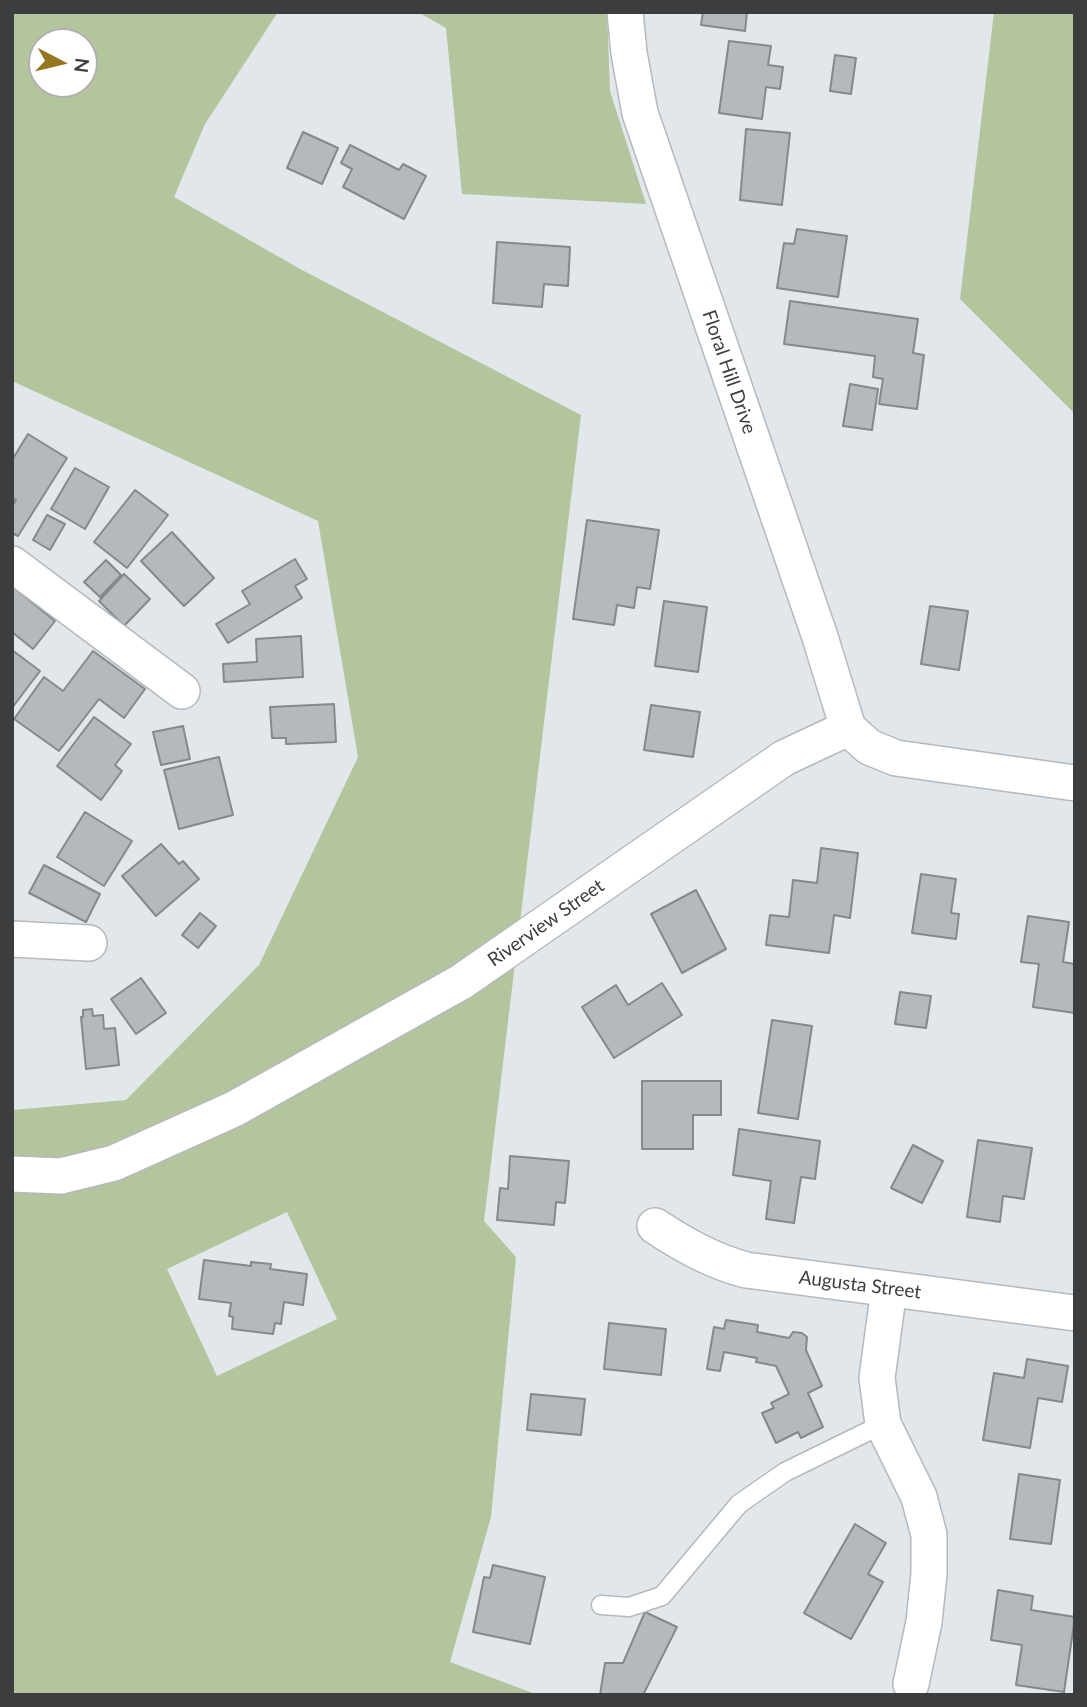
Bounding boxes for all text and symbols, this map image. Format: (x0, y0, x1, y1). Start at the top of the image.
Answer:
north arrow (28, 28, 98, 98)
text: N (70, 57, 95, 74)
street label: Floral Hill Drive (697, 307, 761, 437)
street label: Riverview Street (483, 874, 609, 972)
street label: Augusta Street (798, 1266, 922, 1304)

